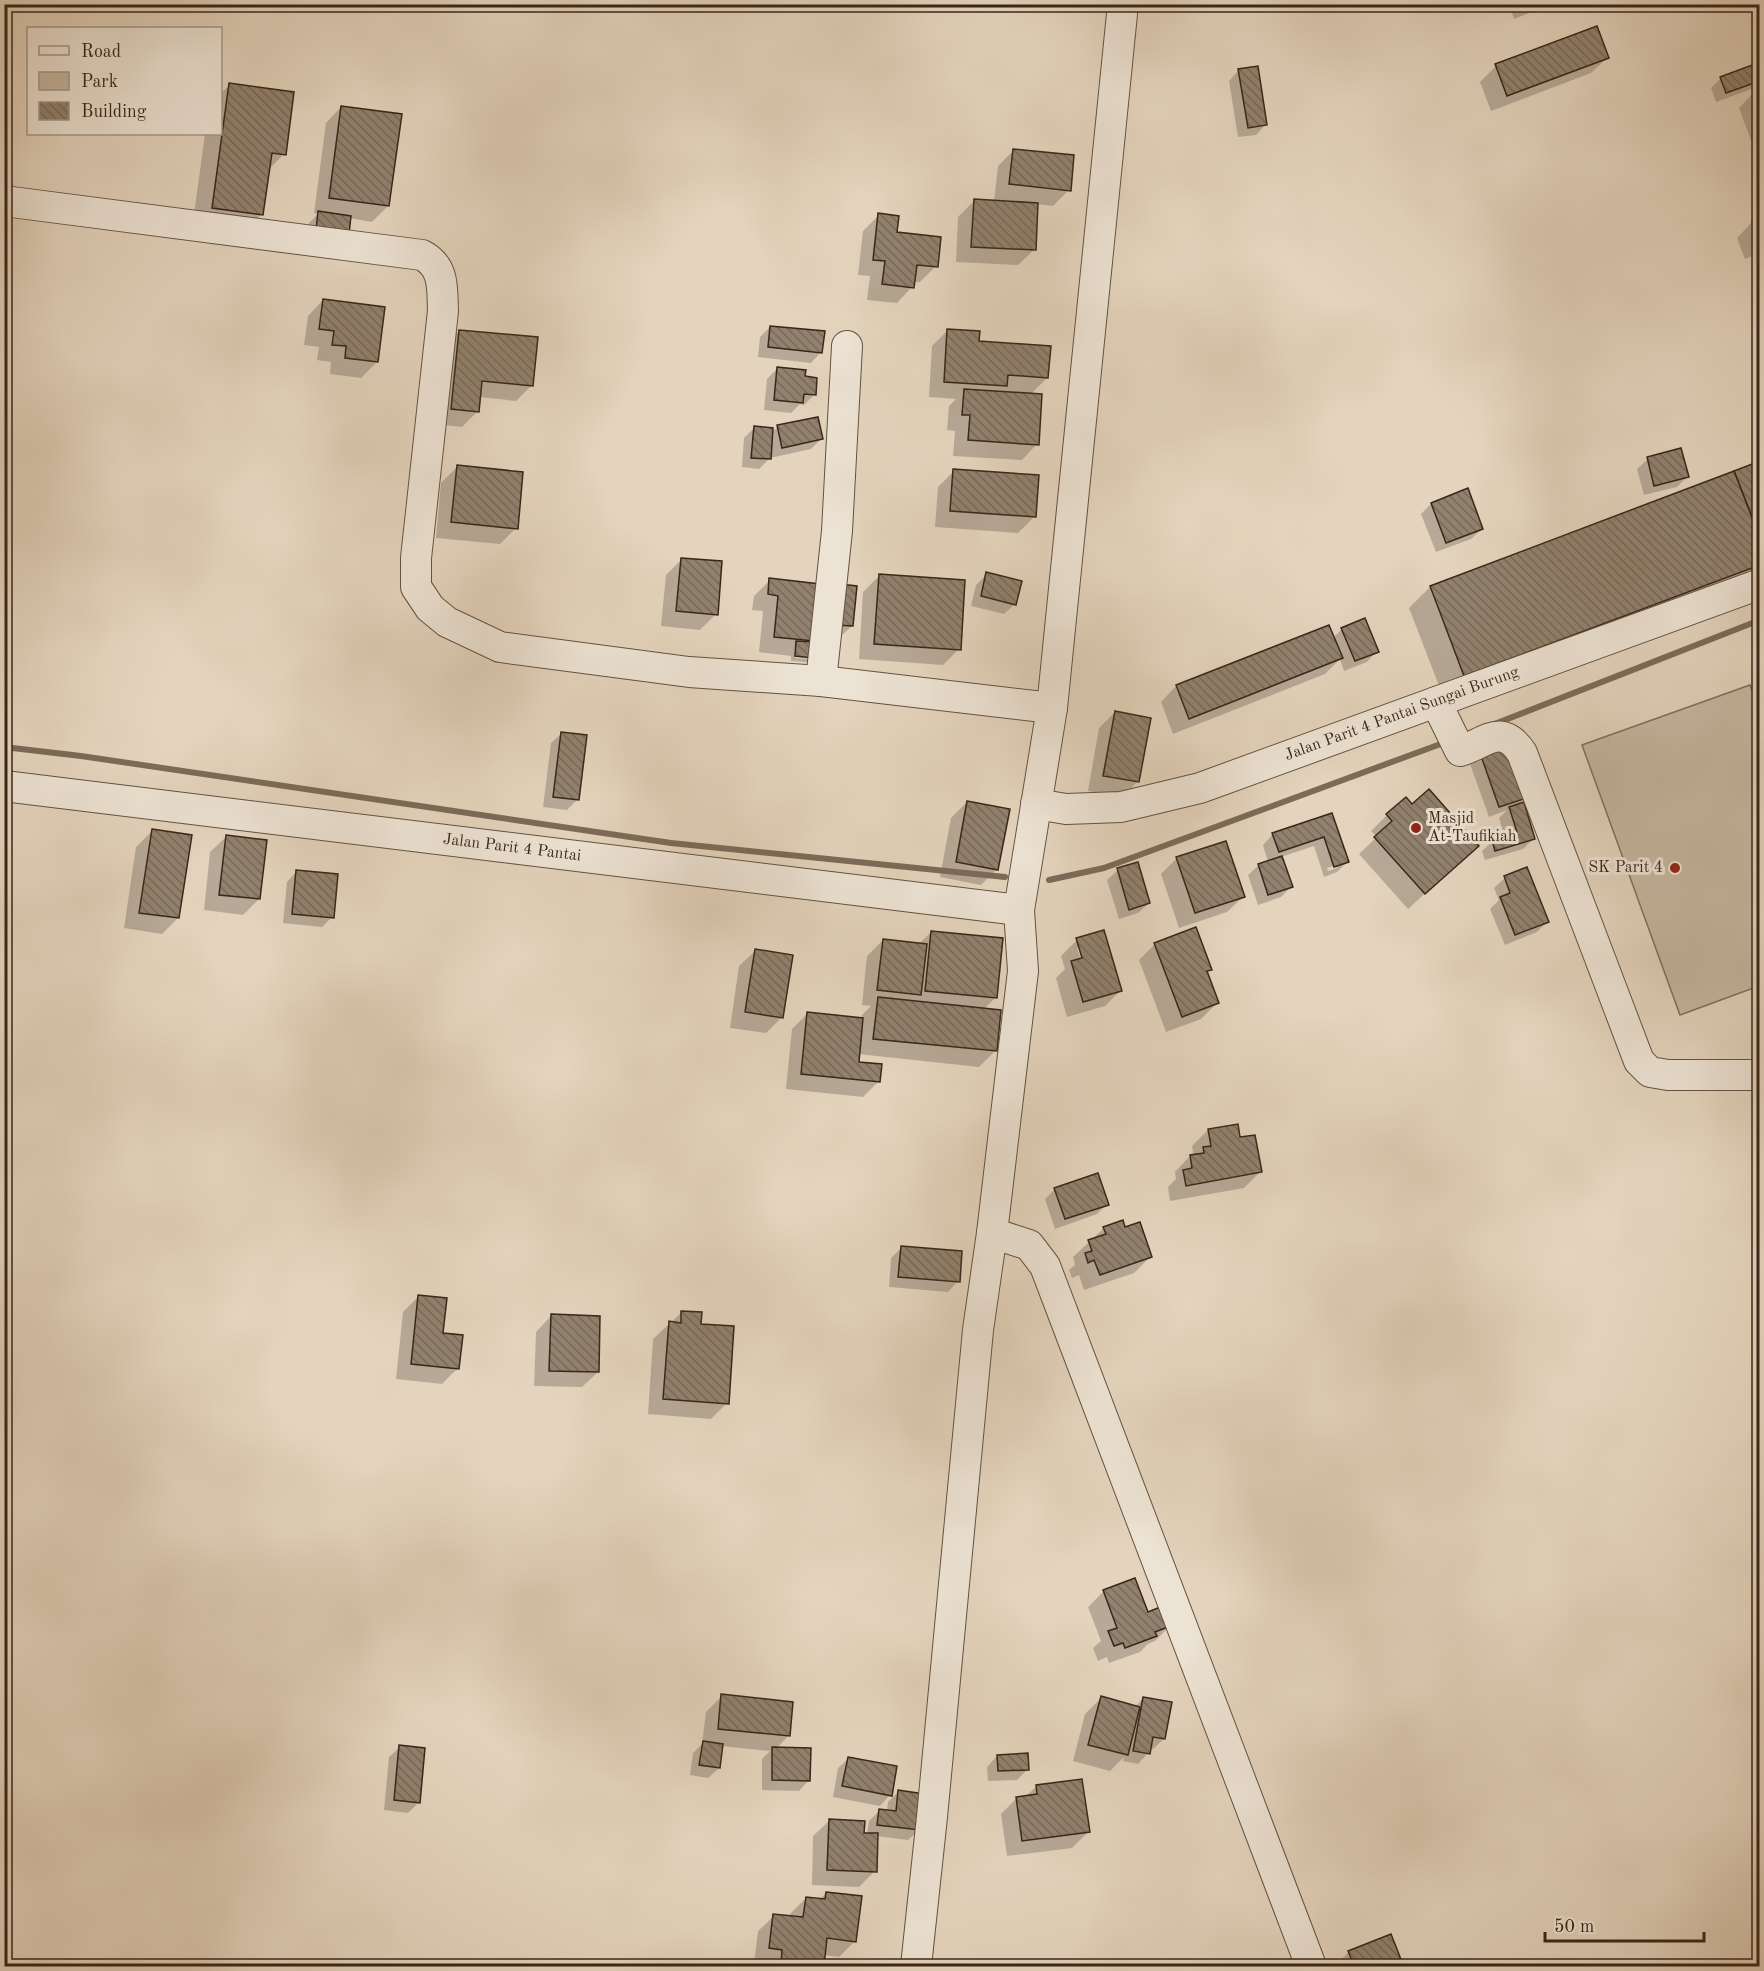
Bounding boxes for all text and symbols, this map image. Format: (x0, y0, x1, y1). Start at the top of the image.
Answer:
legend (27, 27, 222, 135)
text: Road (81, 43, 121, 61)
text: Park (81, 73, 118, 91)
text: Building (81, 103, 147, 121)
street label: Jalan Parit 4 Pantai Sungai Burung (1283, 664, 1522, 764)
place label: Masjid At-Taufikiah (1428, 811, 1517, 845)
marker: Masjid At-Taufikiah (1409, 821, 1423, 835)
street label: Jalan Parit 4 Pantai (442, 832, 582, 864)
place label: SK Parit 4 (1588, 860, 1663, 876)
marker: SK Parit 4 (1668, 861, 1682, 875)
scale bar (1545, 1905, 1704, 1943)
text: 50 m (1554, 1918, 1594, 1936)

